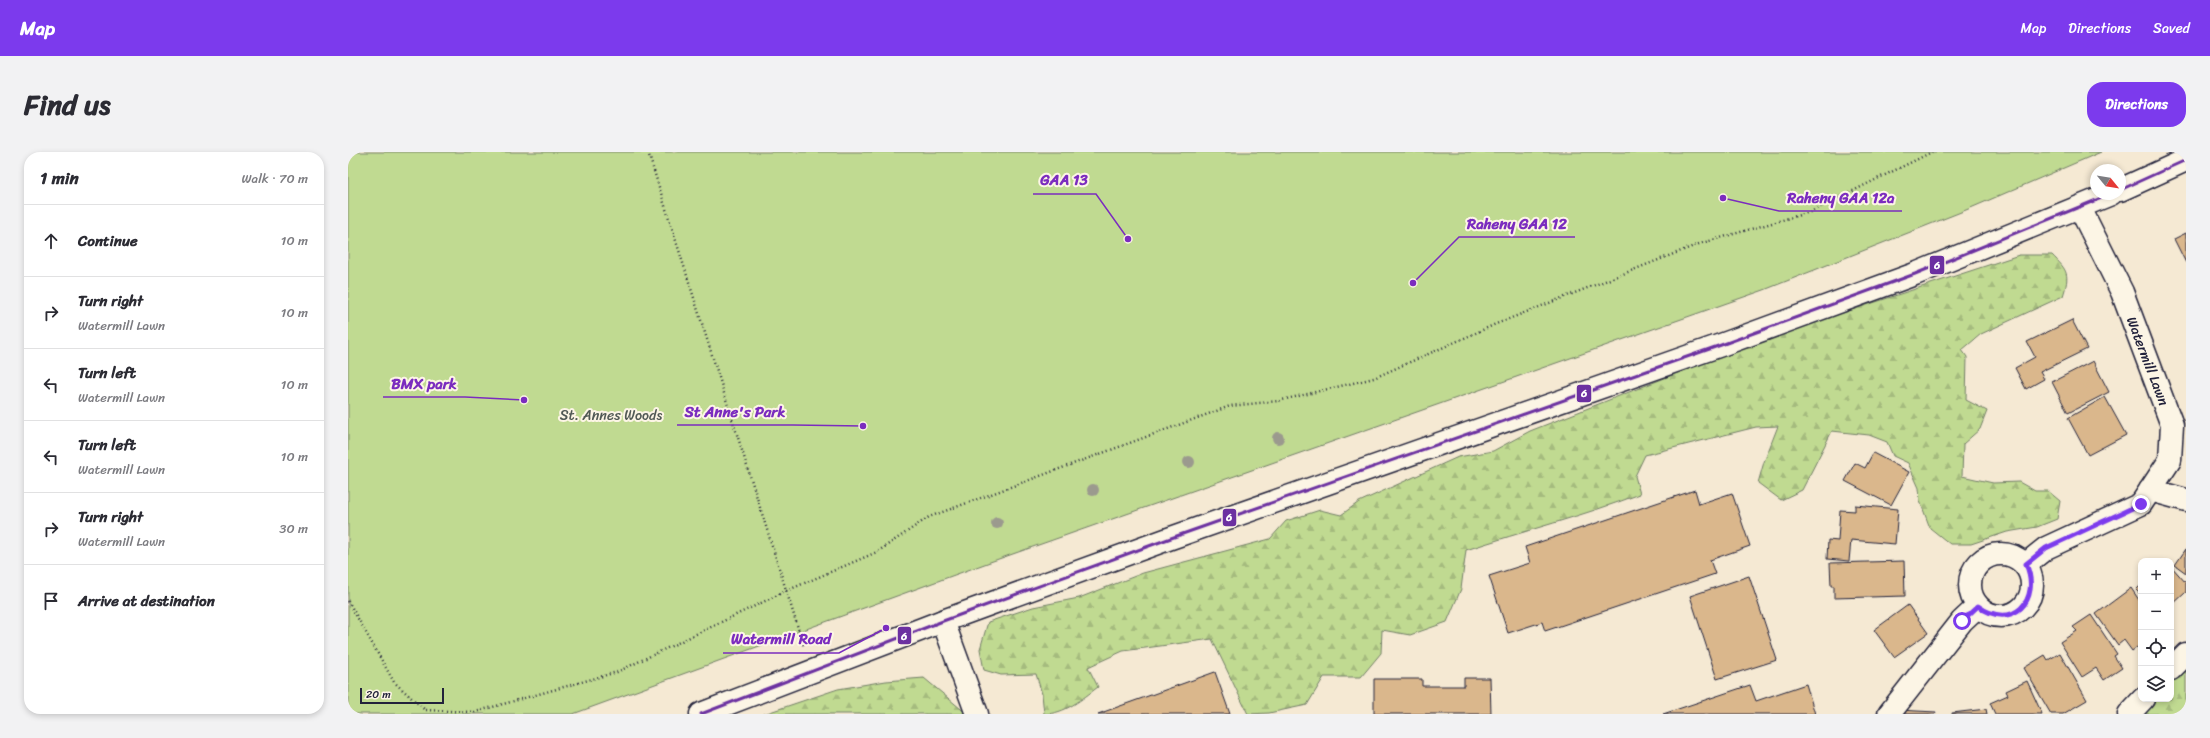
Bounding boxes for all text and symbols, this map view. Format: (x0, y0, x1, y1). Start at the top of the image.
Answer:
text: Map (20, 12, 55, 45)
text: Map (2020, 16, 2046, 41)
text: Directions (2068, 16, 2131, 41)
text: Saved (2153, 16, 2190, 41)
text: Find us (24, 80, 111, 129)
button: Directions (2087, 82, 2186, 127)
text: 1 min (40, 163, 79, 193)
north arrow (2090, 164, 2126, 200)
text: Walk · 70 m (242, 167, 308, 190)
callout: GAA 13 (1033, 167, 1096, 194)
text: GAA 13 (1039, 167, 1089, 193)
callout: Raheny GAA 12a (1779, 184, 1902, 211)
text: Raheny GAA 12a (1786, 185, 1895, 211)
callout: Raheny GAA 12 (1459, 210, 1575, 237)
text: Raheny GAA 12 (1466, 211, 1567, 237)
text: Continue (78, 228, 138, 254)
text: 10 m (281, 229, 308, 252)
icon: ahead (40, 230, 62, 252)
line badge: 6 (1929, 255, 1945, 275)
text: 6 (1933, 256, 1940, 275)
text: Turn right (78, 288, 143, 314)
text: 10 m (281, 301, 308, 324)
icon: right (40, 302, 62, 324)
street label: Watermill Lawn (2119, 313, 2176, 410)
text: Watermill Lawn (78, 314, 165, 337)
text: Turn left (78, 360, 136, 386)
callout: BMX park (383, 370, 465, 397)
text: BMX park (391, 371, 457, 397)
text: 10 m (281, 373, 308, 396)
icon: left (40, 374, 62, 396)
line badge: 6 (1576, 384, 1592, 403)
text: 6 (1580, 384, 1587, 403)
text: Watermill Lawn (78, 386, 165, 409)
callout: St Anne's Park (677, 398, 793, 425)
text: St Anne's Park (684, 399, 785, 425)
park label: St. Annes Woods (560, 403, 662, 428)
text: Turn left (78, 432, 136, 458)
text: 10 m (281, 445, 308, 468)
icon: left (40, 446, 62, 468)
text: Watermill Lawn (78, 458, 165, 481)
route end (2132, 495, 2150, 513)
text: Turn right (78, 504, 143, 530)
line badge: 6 (1222, 508, 1237, 527)
text: 6 (1225, 508, 1232, 527)
text: 30 m (279, 517, 308, 540)
icon: right (40, 518, 62, 540)
text: Watermill Lawn (78, 530, 165, 553)
map controls (2138, 558, 2174, 702)
button: + (2138, 558, 2174, 594)
text: Arrive at destination (78, 588, 215, 614)
icon: arrive (40, 590, 62, 612)
button: − (2138, 594, 2174, 630)
route start (1953, 612, 1971, 630)
callout: Watermill Road (723, 626, 839, 653)
text: Watermill Road (731, 626, 833, 652)
line badge: 6 (897, 626, 912, 645)
text: 6 (900, 627, 907, 646)
button: locate (2138, 630, 2174, 666)
button: layers (2138, 666, 2174, 702)
text: 20 m (366, 685, 391, 704)
scale bar (360, 686, 444, 705)

